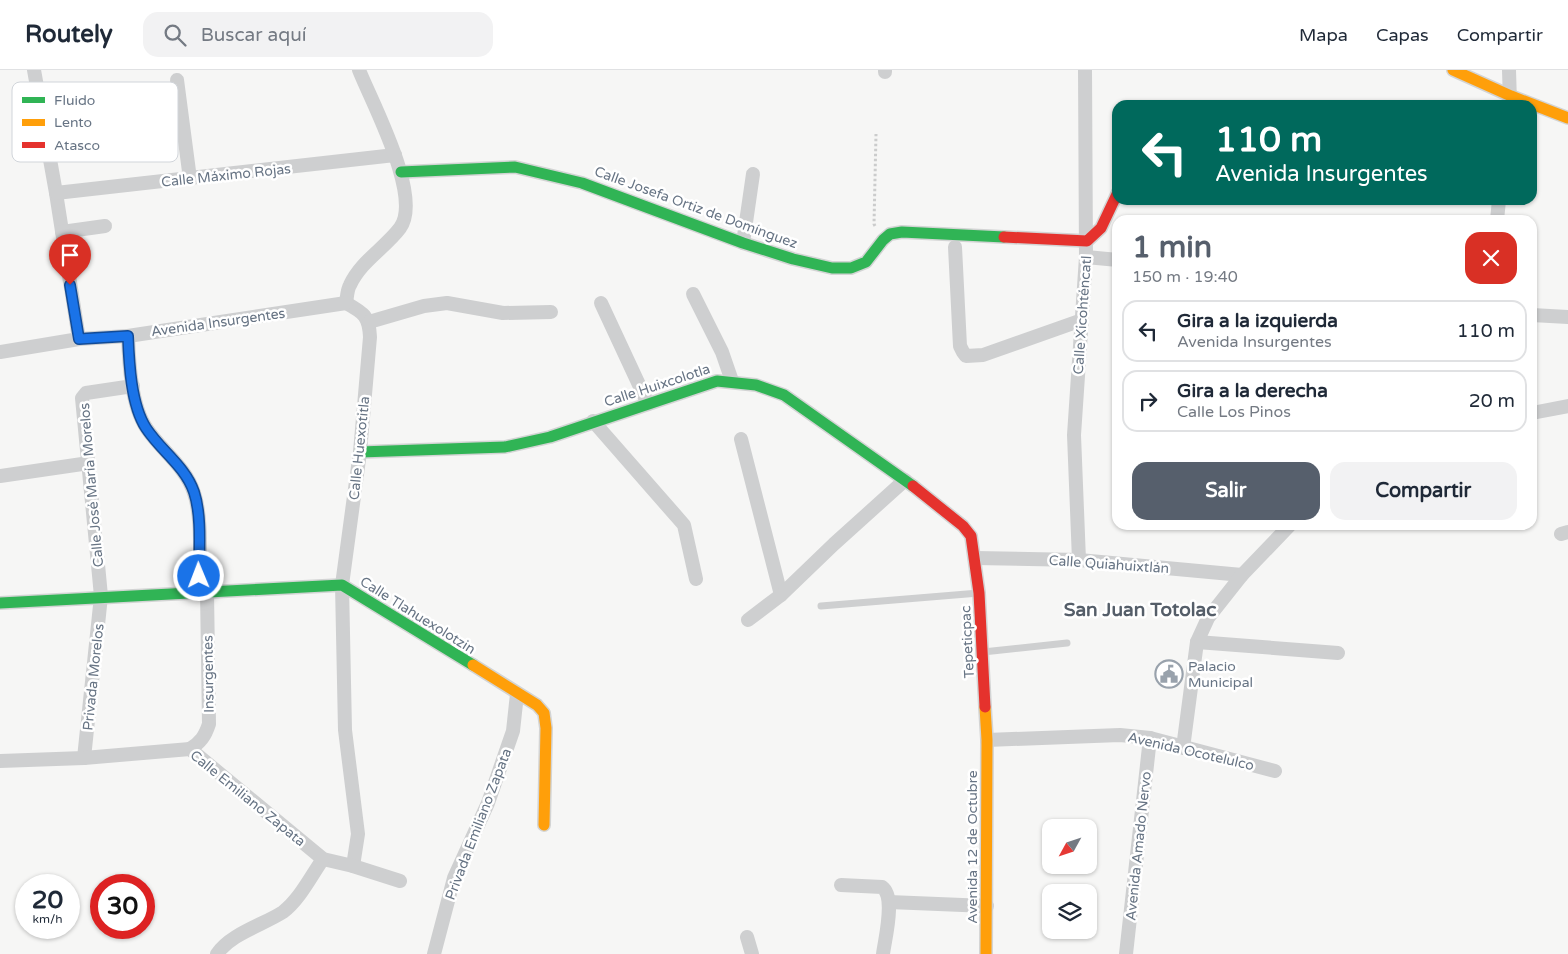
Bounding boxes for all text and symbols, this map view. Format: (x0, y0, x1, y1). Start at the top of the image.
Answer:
search box (143, 12, 493, 57)
text: Routely (25, 20, 113, 49)
icon: search (161, 21, 189, 49)
text: Buscar aquí (201, 24, 306, 46)
text: Mapa (1299, 24, 1348, 46)
text: Capas (1376, 24, 1429, 46)
text: Compartir (1457, 24, 1543, 46)
legend (12, 82, 178, 162)
text: Fluido (54, 92, 95, 109)
text: Lento (54, 114, 92, 131)
text: 110 m (1215, 119, 1322, 161)
icon: left (1132, 120, 1197, 185)
text: Atasco (54, 137, 100, 154)
street label: Calle Máximo Rojas (160, 160, 292, 191)
text: Avenida Insurgentes (1215, 161, 1428, 187)
street label: Calle Josefa Ortiz de Domínguez (592, 163, 800, 252)
text: 1 min (1132, 229, 1212, 266)
button: close (1465, 232, 1517, 284)
pin (49, 234, 91, 285)
icon: arrive (56, 241, 84, 269)
street label: Calle Xicohténcatl (1070, 255, 1095, 375)
text: 150 m · 19:40 (1132, 267, 1238, 287)
street label: Avenida Insurgentes (150, 305, 287, 340)
text: Gira a la izquierda (1177, 310, 1338, 332)
icon: left (1134, 317, 1162, 345)
text: 110 m (1457, 320, 1515, 342)
text: Avenida Insurgentes (1177, 332, 1332, 352)
street label: Calle Huixcolotla (602, 360, 712, 411)
text: Gira a la derecha (1177, 380, 1328, 402)
icon: right (1134, 387, 1162, 415)
text: 20 m (1469, 390, 1515, 412)
street label: Calle Huexotitla (346, 395, 373, 501)
street label: Calle José María Morelos (76, 402, 107, 568)
text: Calle Los Pinos (1177, 402, 1291, 422)
button: Salir (1132, 462, 1320, 520)
button: Compartir (1330, 462, 1517, 520)
position arrow (172, 549, 224, 601)
street label: Calle Quiahuixtlán (1048, 552, 1170, 577)
street label: Calle Tlahuexolotzin (357, 573, 479, 658)
district label: San Juan Totolac (1064, 599, 1216, 621)
street label: Tepeticpac (957, 605, 978, 679)
street label: Privada Morelos (79, 623, 108, 731)
street label: Insurgentes (199, 635, 218, 713)
place label: Palacio Municipal (1188, 658, 1253, 691)
public building icon: Palacio Municipal (1154, 659, 1184, 689)
street label: Avenida Ocotelulco (1126, 729, 1256, 774)
street label: Privada Emiliano Zapata (442, 746, 515, 902)
street label: Calle Emiliano Zapata (187, 747, 309, 850)
street label: Avenida 12 de Octubre (964, 770, 981, 924)
street label: Avenida Amado Nervo (1122, 771, 1155, 921)
north arrow (1042, 819, 1098, 874)
map controls (1042, 819, 1097, 939)
speed limit sign: 30 (90, 874, 155, 939)
button: layers (1042, 884, 1097, 939)
text: 20 (32, 885, 63, 915)
text: km/h (32, 912, 63, 926)

